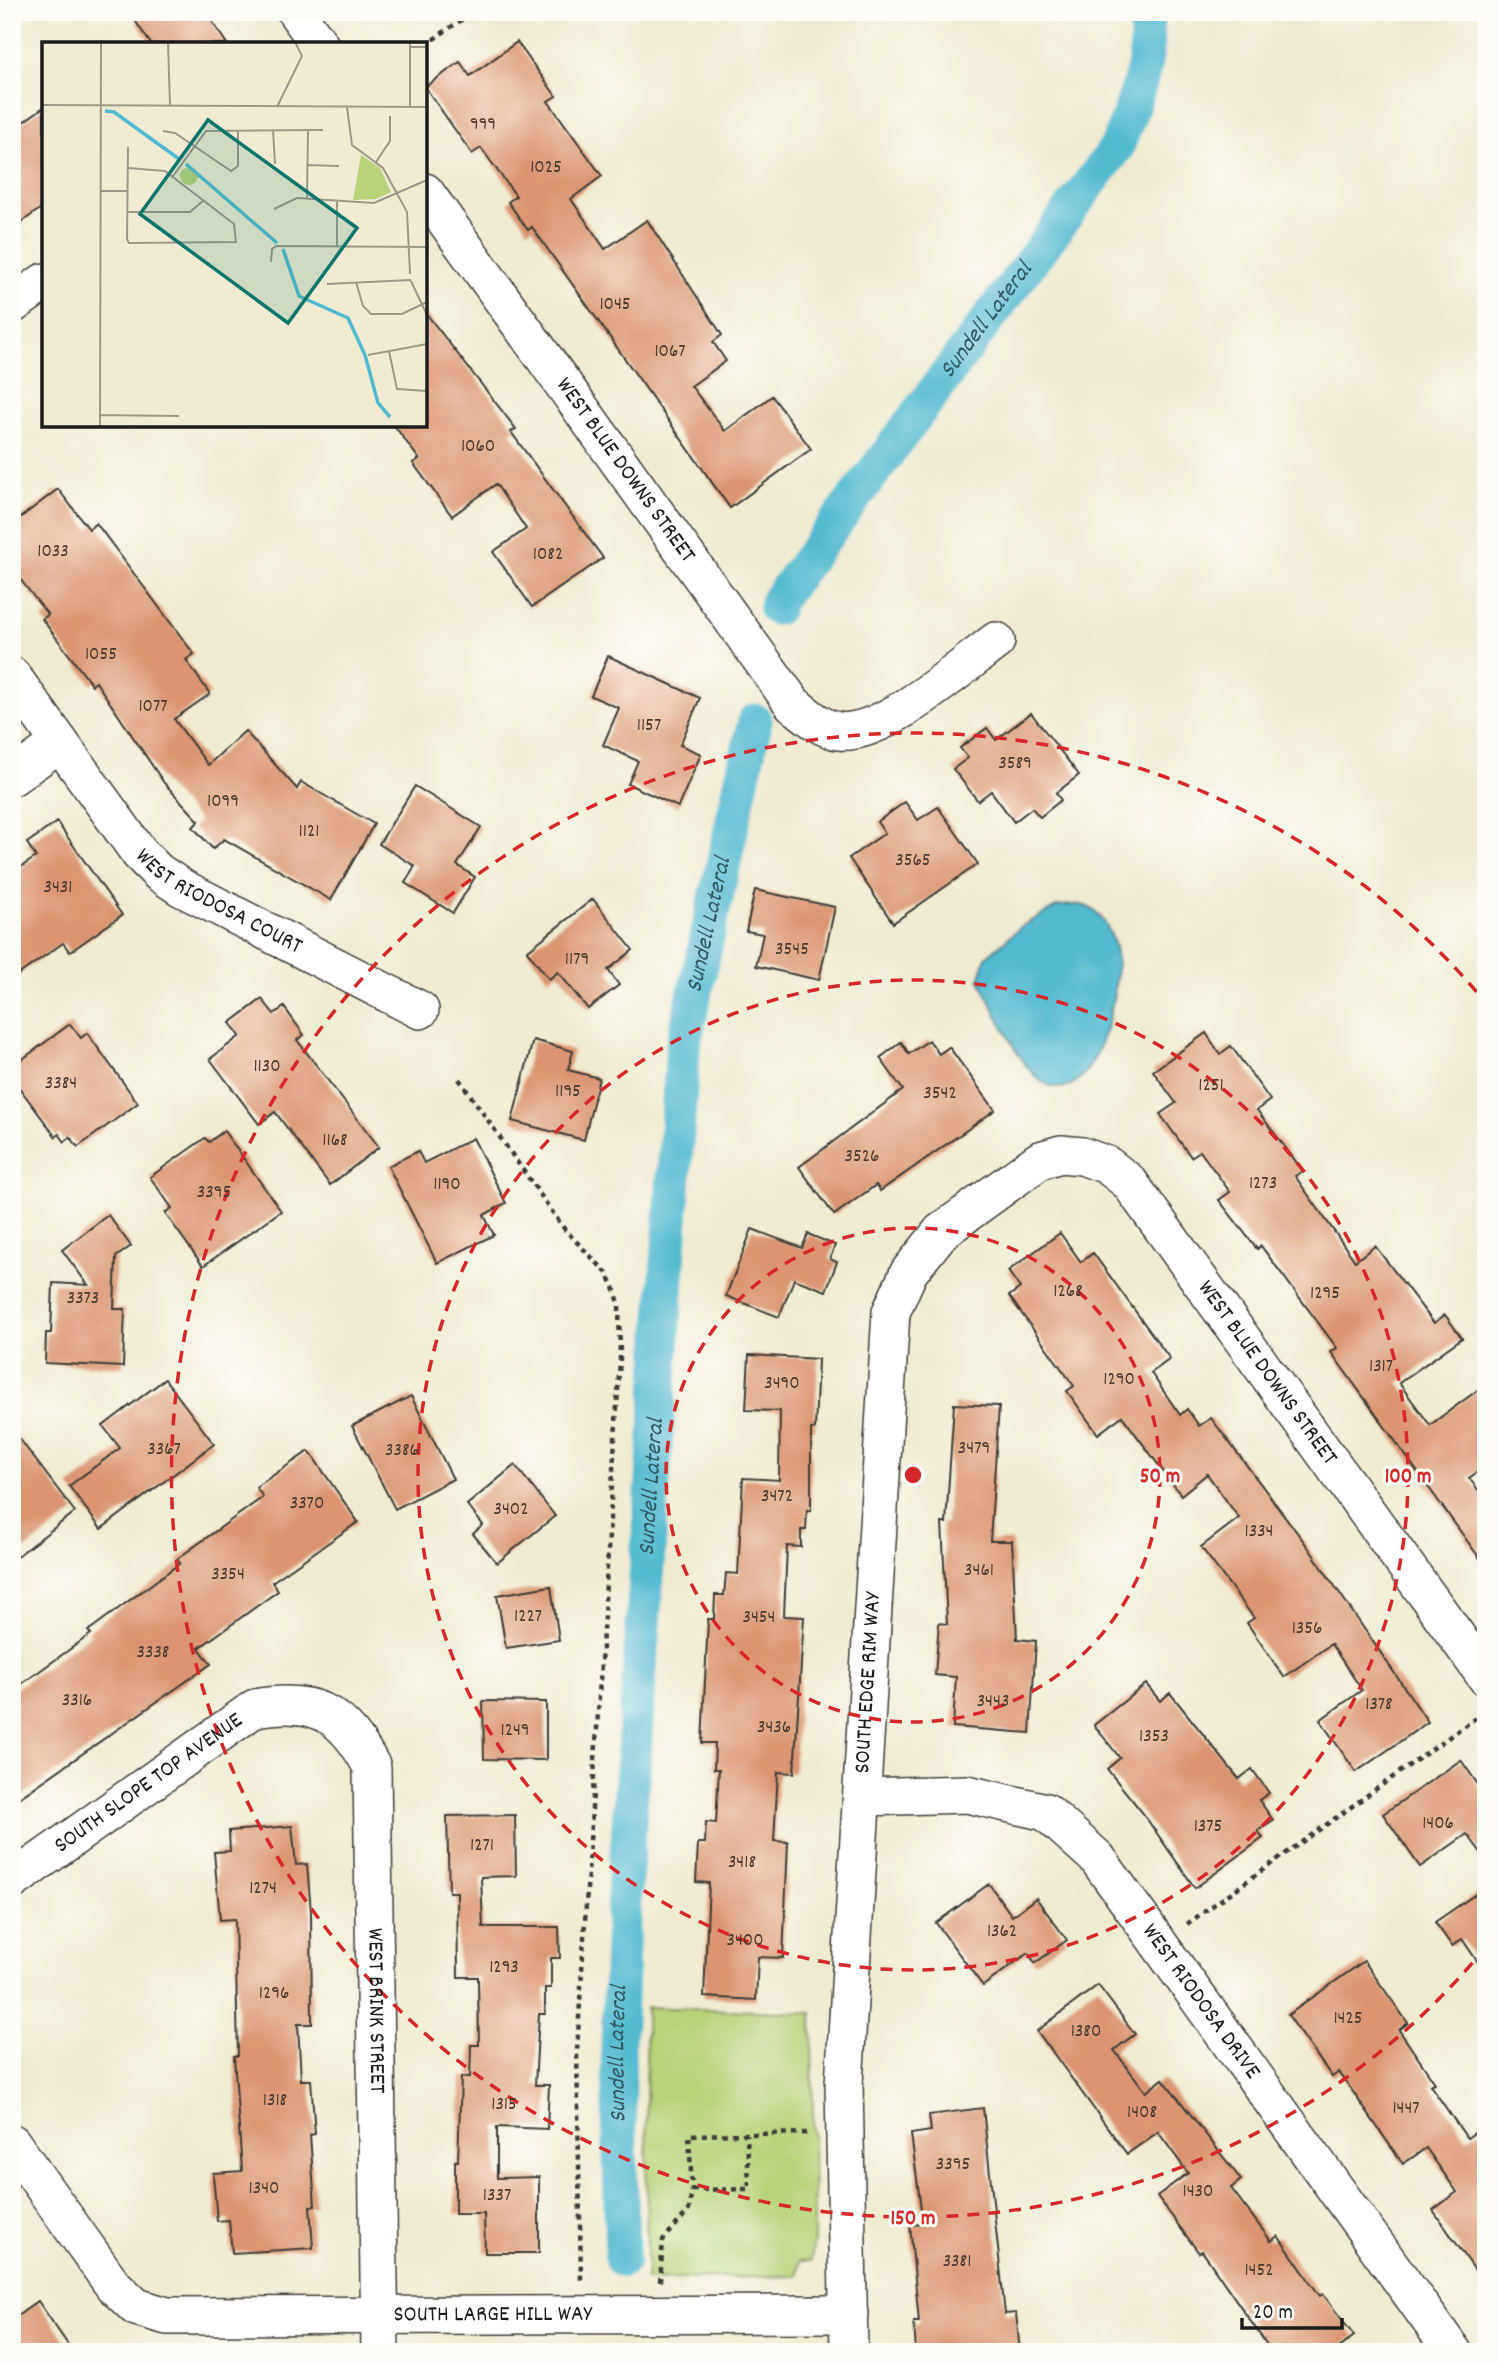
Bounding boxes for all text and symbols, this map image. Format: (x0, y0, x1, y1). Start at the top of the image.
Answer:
inset map (42, 42, 427, 427)
house number: 999 (470, 112, 496, 139)
house number: 1025 (530, 155, 562, 182)
water label: Sundell Lateral (932, 254, 1043, 386)
house number: 1045 (599, 292, 631, 319)
house number: 1067 (654, 339, 686, 366)
street label: WEST BLUE DOWNS STREET (547, 371, 703, 570)
house number: 1060 (461, 434, 495, 461)
house number: 1033 (37, 539, 69, 566)
house number: 1082 (533, 542, 563, 569)
house number: 1055 (85, 642, 117, 669)
house number: 1077 (138, 694, 168, 721)
house number: 1157 (637, 713, 661, 740)
house number: 3589 (998, 751, 1032, 778)
house number: 1099 (207, 789, 239, 816)
house number: 1121 (299, 819, 319, 846)
street label: WEST RIODOSA COURT (127, 841, 308, 963)
house number: 3565 (895, 848, 931, 875)
water label: Sundell Lateral (678, 852, 742, 996)
house number: 3431 (44, 875, 72, 902)
house number: 3545 (775, 937, 809, 964)
house number: 1179 (565, 947, 589, 974)
house number: 1130 (253, 1054, 281, 1081)
house number: 3384 (45, 1071, 77, 1098)
house number: 1251 (1198, 1073, 1224, 1100)
house number: 1195 (555, 1079, 581, 1106)
house number: 3542 (923, 1081, 957, 1108)
house number: 1168 (322, 1128, 348, 1155)
house number: 3526 (845, 1144, 879, 1171)
house number: 1273 (1249, 1171, 1277, 1198)
house number: 1190 (433, 1172, 461, 1199)
house number: 3395 (197, 1180, 231, 1207)
street label: WEST BLUE DOWNS STREET (1189, 1274, 1345, 1473)
house number: 1268 (1053, 1279, 1083, 1306)
house number: 1295 (1310, 1281, 1340, 1308)
house number: 3373 (67, 1286, 99, 1313)
house number: 1317 (1369, 1354, 1393, 1381)
house number: 1290 (1103, 1367, 1135, 1394)
house number: 3490 (764, 1371, 800, 1398)
water label: Sundell Lateral (631, 1415, 674, 1557)
house number: 3479 (958, 1436, 990, 1463)
house number: 3367 (147, 1437, 181, 1464)
house number: 3386 (385, 1438, 419, 1465)
centre of rings (901, 1463, 925, 1487)
text: 50 m (1140, 1463, 1180, 1493)
text: 100 m (1385, 1463, 1431, 1493)
house number: 3472 (761, 1484, 793, 1511)
house number: 3370 (290, 1491, 324, 1518)
house number: 3402 (494, 1497, 528, 1524)
house number: 1334 (1245, 1519, 1273, 1546)
house number: 3461 (964, 1558, 994, 1585)
house number: 3354 (211, 1562, 245, 1589)
street label: SOUTH EDGE RIM WAY (846, 1591, 890, 1774)
house number: 1227 (514, 1604, 542, 1631)
house number: 3454 (742, 1605, 776, 1632)
house number: 1356 (1292, 1616, 1322, 1643)
house number: 3338 (137, 1640, 169, 1667)
house number: 3316 (62, 1688, 92, 1715)
house number: 3443 (977, 1689, 1009, 1716)
house number: 1378 (1365, 1692, 1393, 1719)
street label: SOUTH SLOPE TOP AVENUE (48, 1705, 250, 1862)
house number: 3436 (757, 1715, 791, 1742)
house number: 1249 (500, 1718, 530, 1745)
house number: 1353 (1139, 1724, 1169, 1751)
house number: 1406 (1422, 1811, 1454, 1838)
house number: 1375 (1194, 1814, 1222, 1841)
house number: 1271 (470, 1833, 494, 1860)
house number: 3418 (728, 1850, 756, 1877)
house number: 1274 (249, 1876, 277, 1903)
street label: WEST RIODOSA DRIVE (1133, 1917, 1268, 2087)
house number: 1362 (987, 1919, 1017, 1946)
street label: WEST BRINK STREET (358, 1928, 393, 2094)
house number: 3400 (726, 1928, 764, 1955)
house number: 1293 (489, 1955, 519, 1982)
house number: 1296 (259, 1981, 289, 2008)
water label: Sundell Lateral (601, 1983, 637, 2123)
house number: 1425 (1333, 2006, 1363, 2033)
house number: 1380 (1071, 2019, 1101, 2046)
house number: 1318 (263, 2088, 287, 2115)
house number: 1315 (491, 2092, 517, 2119)
house number: 1447 (1392, 2096, 1420, 2123)
house number: 1408 (1127, 2100, 1157, 2127)
house number: 3395 (936, 2152, 970, 2179)
house number: 1340 (249, 2176, 279, 2203)
house number: 1430 (1183, 2179, 1213, 2206)
house number: 1337 (483, 2183, 511, 2210)
text: 150 m (890, 2205, 936, 2235)
house number: 3381 (943, 2249, 971, 2276)
house number: 1452 (1244, 2258, 1274, 2285)
scale bar (1242, 2287, 1342, 2331)
street label: SOUTH LARGE HILL WAY (393, 2298, 593, 2332)
text: 20 m (1253, 2299, 1293, 2329)

